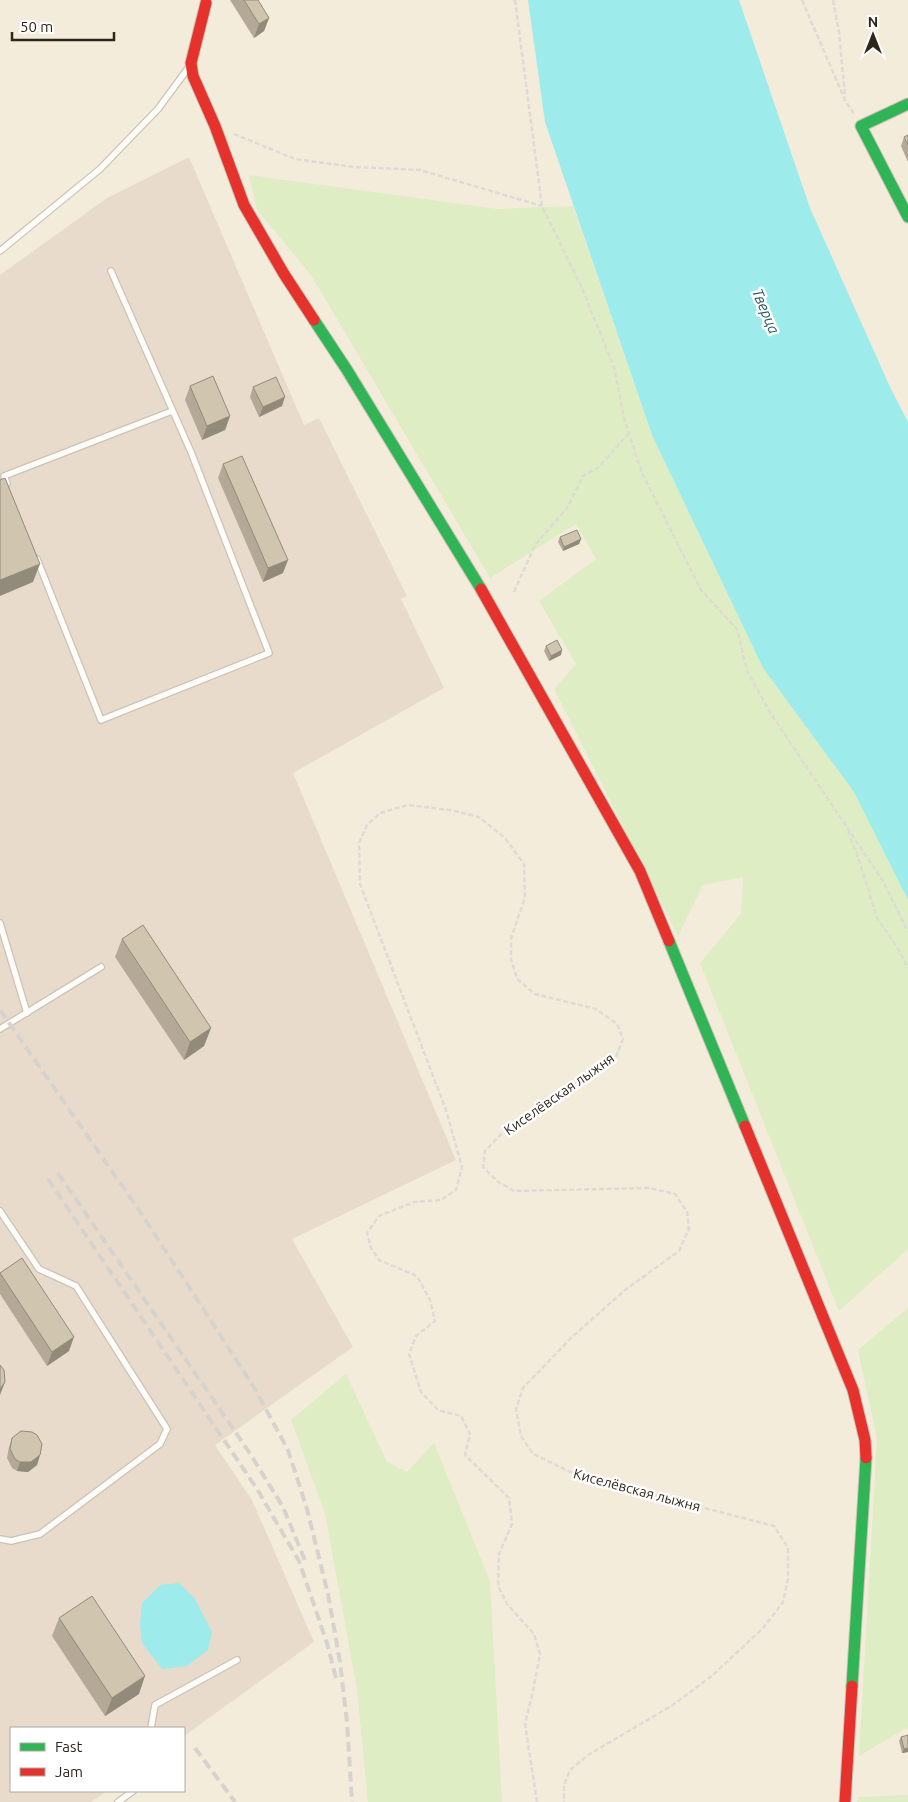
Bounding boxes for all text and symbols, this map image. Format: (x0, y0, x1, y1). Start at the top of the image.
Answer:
scale bar (12, 10, 115, 42)
north arrow (848, 10, 898, 60)
text: N (868, 14, 878, 30)
text: 50 m (20, 18, 53, 35)
water label: Тверца (749, 286, 783, 336)
street label: Киселёвская лыжня (501, 1050, 617, 1138)
street label: Киселёвская лыжня (572, 1465, 702, 1515)
legend (10, 1727, 185, 1792)
text: Fast (55, 1738, 83, 1755)
text: Jam (55, 1763, 83, 1780)

